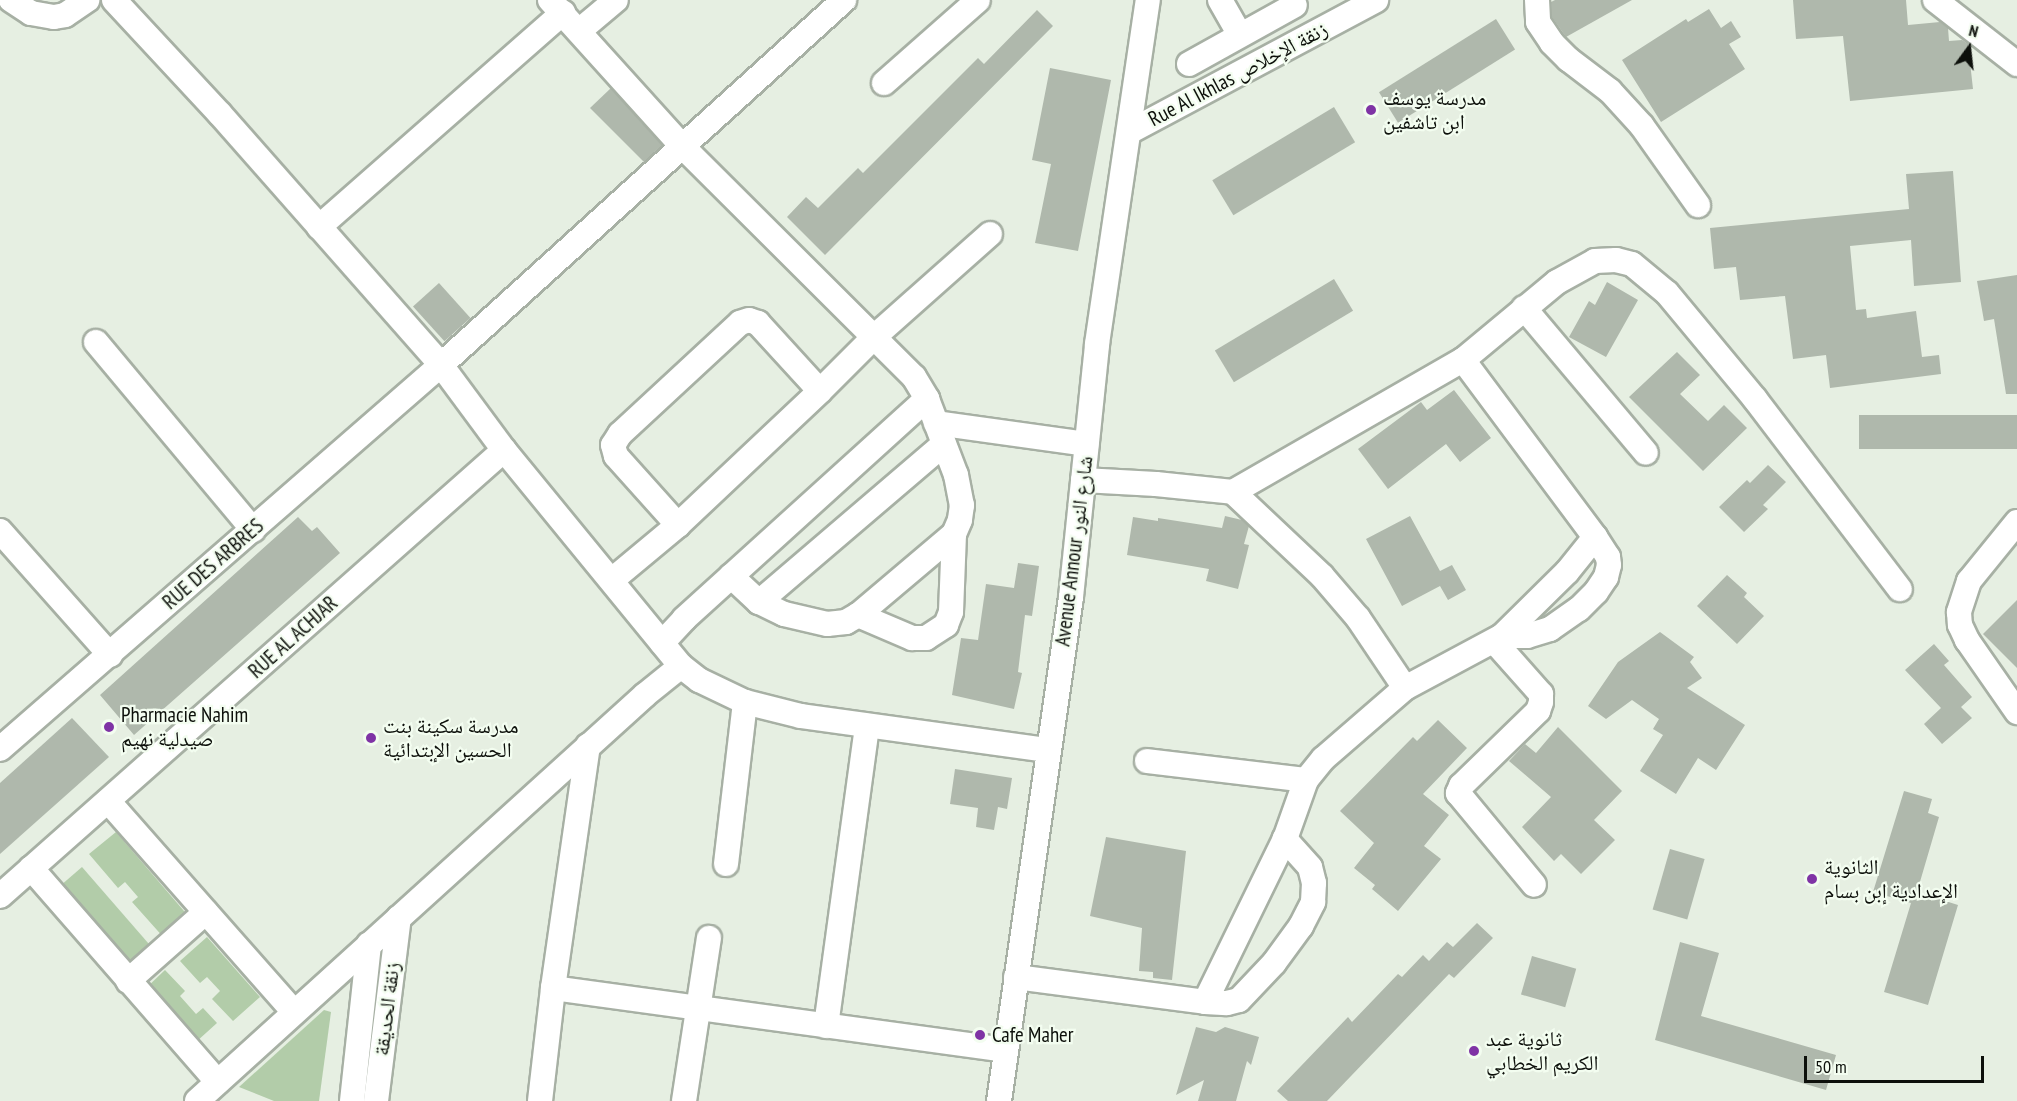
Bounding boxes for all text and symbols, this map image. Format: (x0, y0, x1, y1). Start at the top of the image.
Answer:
street label: Rue Al Ikhlas زنقة الإخلاص (1144, 16, 1332, 132)
north arrow (1939, 18, 1999, 78)
text: N (1967, 20, 1980, 41)
place label: مدرسة يوسف ابن تاشفين (1383, 85, 1486, 135)
marker: مدرسة يوسف ابن تاشفين (1364, 103, 1378, 117)
street label: Avenue Annour شارع النور (1050, 454, 1098, 648)
street label: RUE DES ARBRES (157, 513, 269, 615)
street label: RUE AL ACHJAR (243, 590, 343, 684)
place label: Pharmacie Nahim صيدلية نهيم (121, 702, 248, 752)
place label: مدرسة سكينة بنت الحسين الإبتدائية (383, 713, 519, 763)
marker: Pharmacie Nahim صيدلية نهيم (102, 720, 116, 734)
marker: مدرسة سكينة بنت الحسين الإبتدائية (364, 731, 378, 745)
place label: الثانوية الإعدادية إبن بسام (1824, 854, 1958, 904)
marker: الثانوية الإعدادية إبن بسام (1805, 872, 1819, 886)
street label: زنقة الحديقة (369, 961, 405, 1057)
place label: Cafe Maher (992, 1022, 1074, 1048)
place label: ثانوية عبد الكريم الخطابي (1486, 1026, 1598, 1076)
marker: Cafe Maher (973, 1028, 987, 1042)
marker: ثانوية عبد الكريم الخطابي (1467, 1044, 1481, 1058)
scale bar (1807, 1044, 1987, 1082)
text: 50 m (1815, 1055, 1847, 1078)

